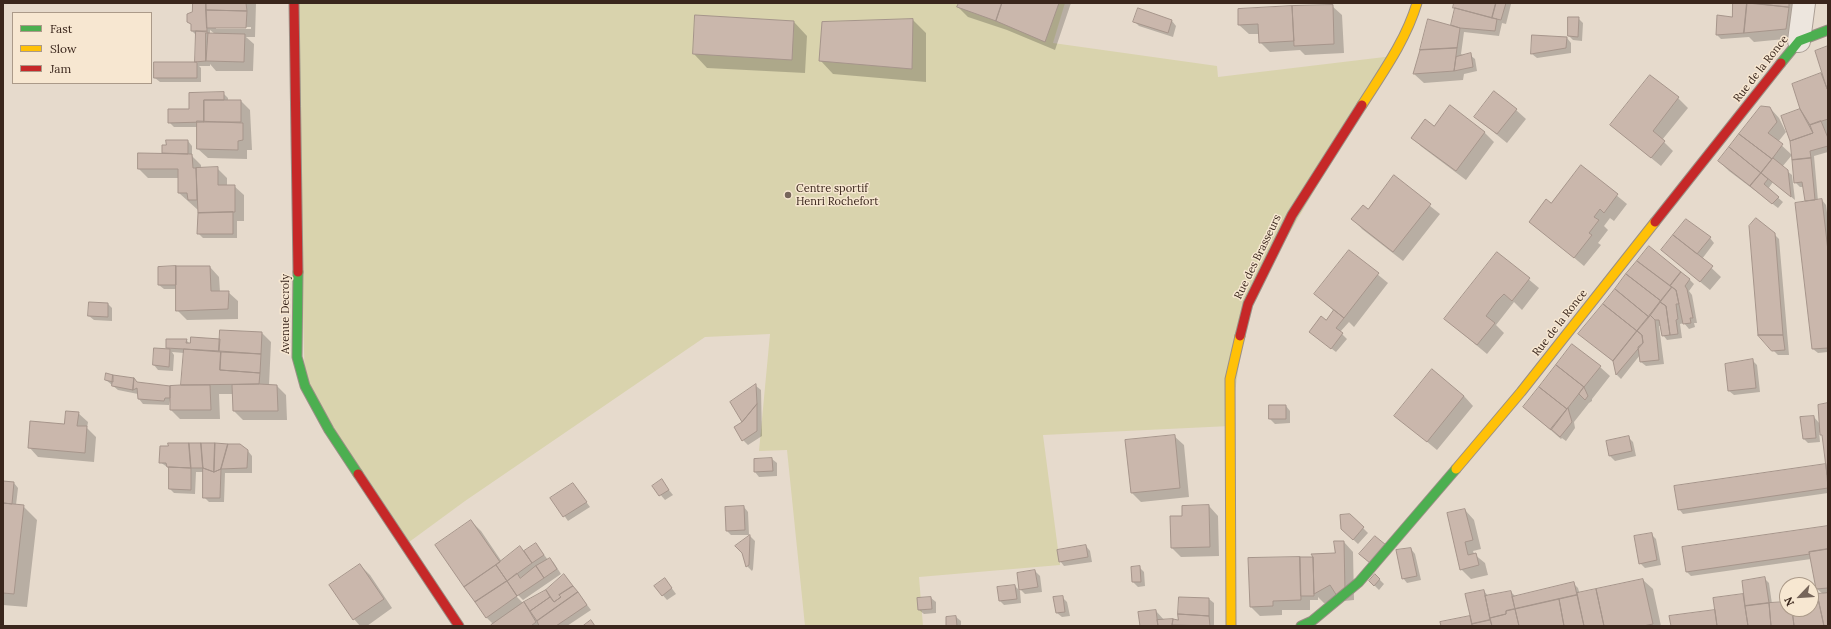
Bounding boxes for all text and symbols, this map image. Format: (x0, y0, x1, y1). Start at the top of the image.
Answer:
legend (12, 12, 152, 84)
text: Fast (50, 21, 73, 36)
street label: Rue de la Ronce (1731, 33, 1791, 105)
text: Slow (50, 41, 77, 56)
text: Jam (50, 61, 71, 76)
place label: Centre sportif Henri Rochefort (796, 182, 879, 208)
marker: Centre sportif Henri Rochefort (783, 190, 793, 200)
street label: Rue des Brasseurs (1232, 213, 1284, 301)
street label: Avenue Decroly (279, 274, 293, 354)
street label: Rue de la Ronce (1530, 287, 1590, 359)
north arrow (1779, 577, 1819, 617)
text: N (1781, 595, 1797, 608)

